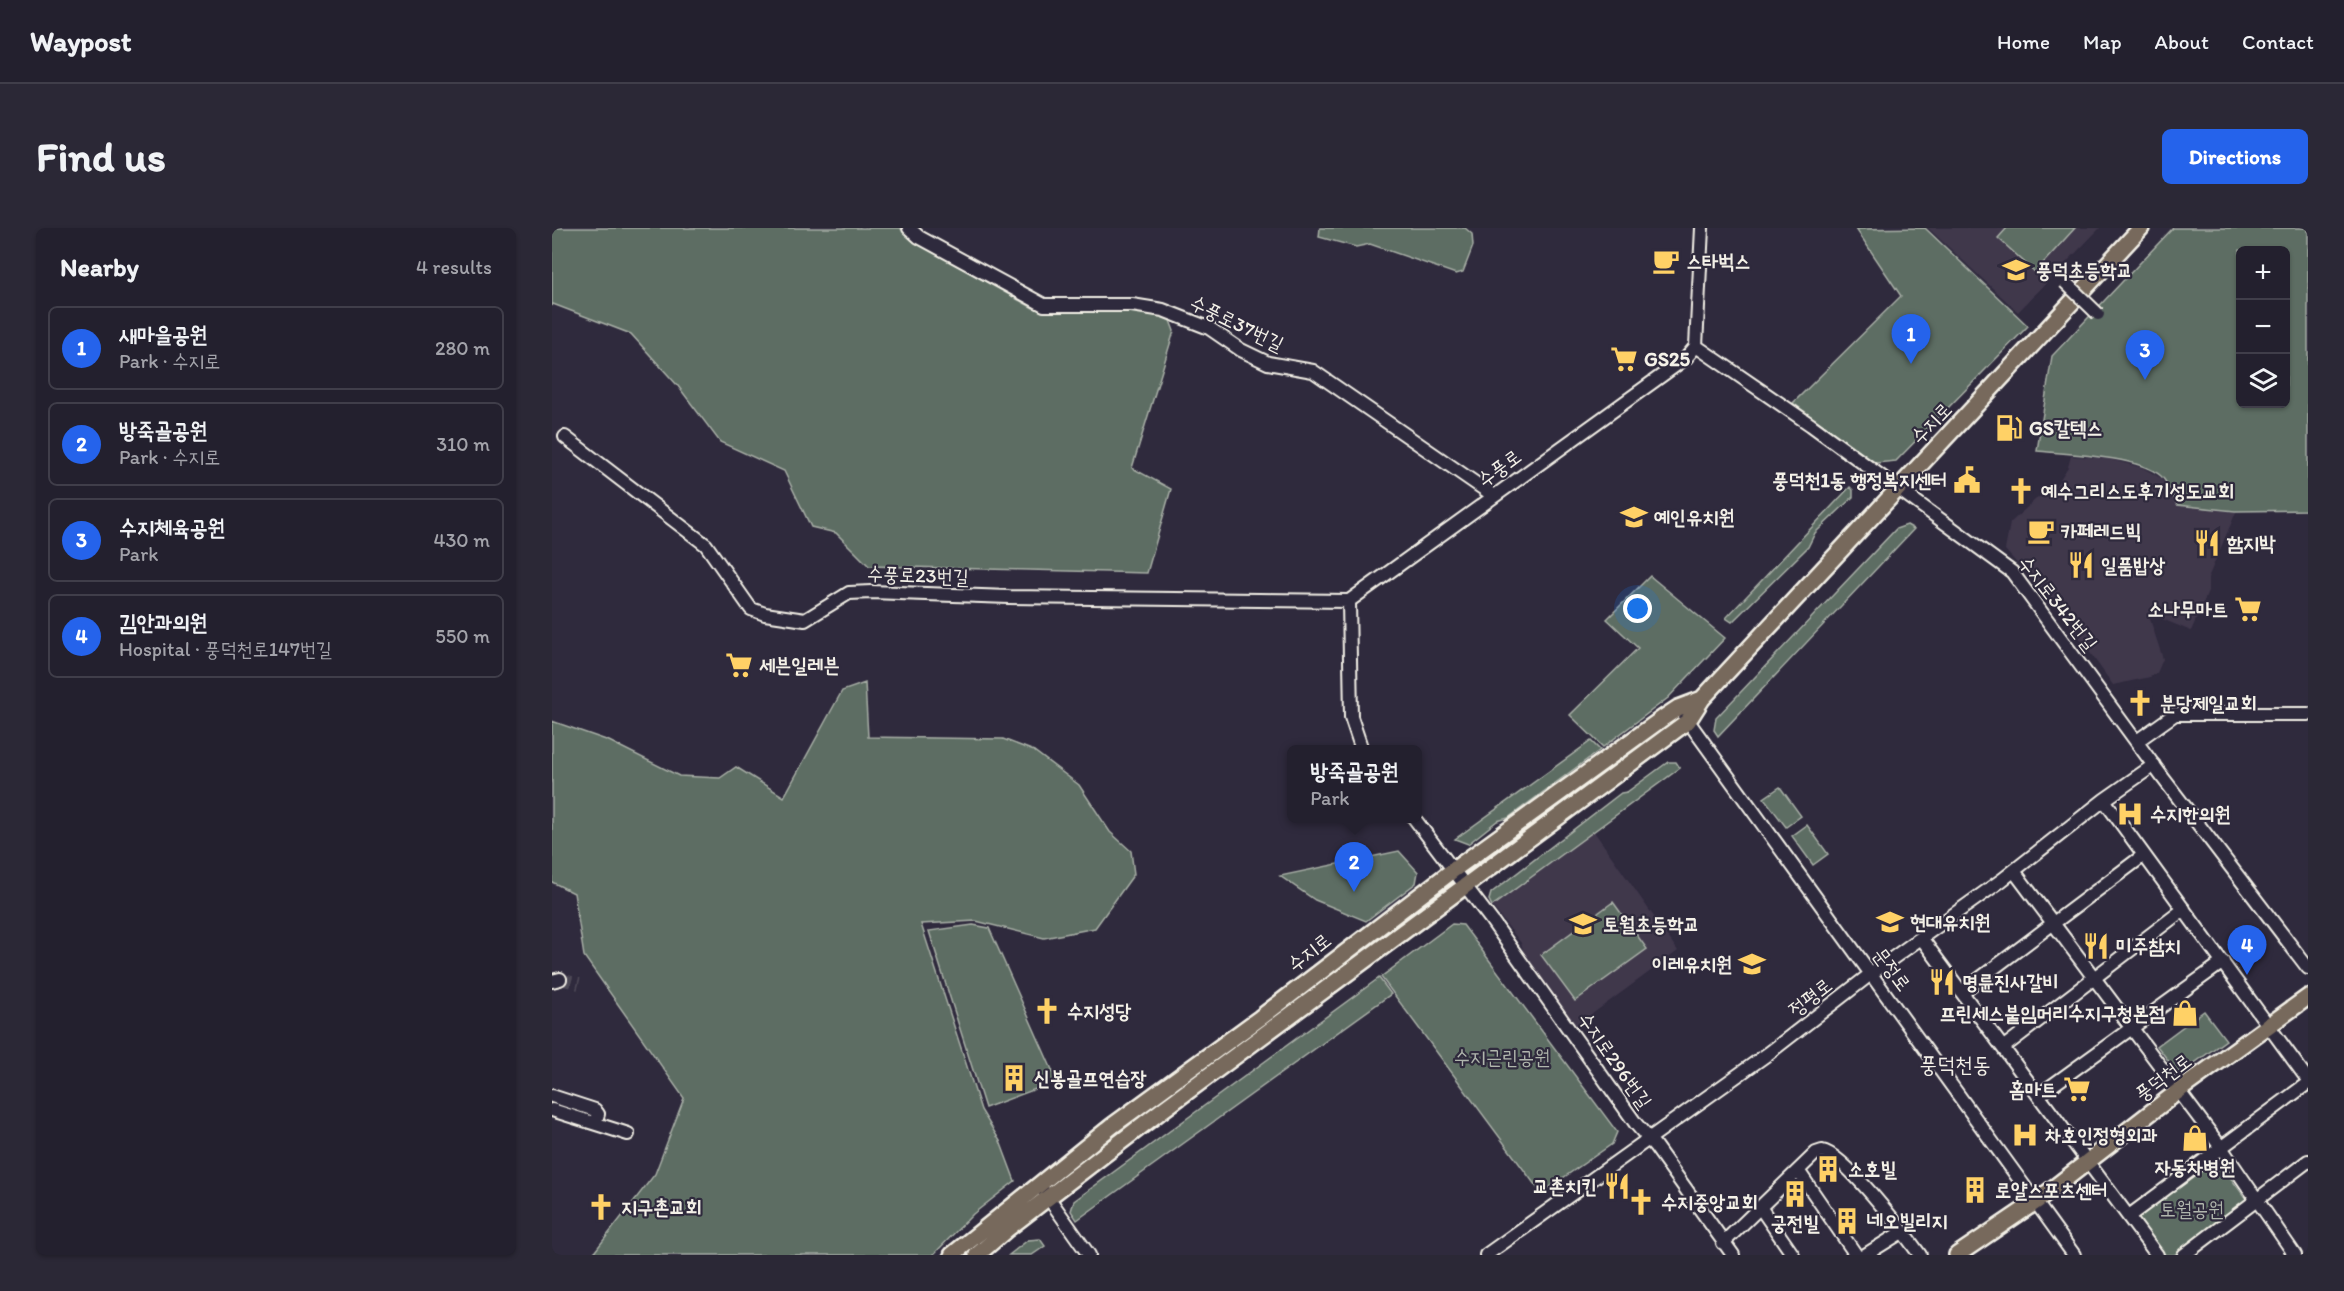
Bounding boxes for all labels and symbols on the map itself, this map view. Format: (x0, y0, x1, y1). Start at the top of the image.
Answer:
cafe icon: 스타벅스 (1651, 246, 1681, 276)
place label: 스타벅스 (1686, 249, 1750, 273)
school or university icon: 풍덕초등학교 (2001, 255, 2031, 285)
place label: 풍덕초등학교 (2036, 258, 2133, 282)
street label: 수풍로37번길 (1186, 290, 1288, 356)
pin: 1 (1892, 314, 1930, 364)
pin: 3 (2126, 330, 2164, 380)
supermarket icon: GS25 (1609, 344, 1639, 374)
place label: GS25 (1644, 347, 1691, 371)
street label: 수지로 (1906, 397, 1956, 449)
fuel station icon: GS칼텍스 (1994, 413, 2024, 443)
place label: GS칼텍스 (2029, 416, 2102, 440)
street label: 수풍로 (1472, 444, 1526, 492)
public building icon: 풍덕천1동 행정복지센터 (1952, 465, 1982, 495)
place label: 풍덕천1동 행정복지센터 (1772, 468, 1947, 492)
church icon: 예수그리스도후기성도교회 (2006, 476, 2036, 506)
place label: 예수그리스도후기성도교회 (2041, 479, 2234, 503)
school or university icon: 예인유치원 (1619, 502, 1649, 532)
place label: 예인유치원 (1654, 505, 1734, 529)
cafe icon: 카페레드빅 (2026, 516, 2056, 546)
place label: 카페레드빅 (2061, 519, 2141, 543)
restaurant icon: 함지박 (2192, 528, 2222, 558)
place label: 함지박 (2226, 531, 2276, 555)
restaurant icon: 일품밥상 (2066, 550, 2096, 580)
street label: 수지로342번길 (2013, 551, 2103, 655)
place label: 일품밥상 (2101, 553, 2165, 577)
street label: 수풍로23번길 (867, 561, 969, 589)
your location (1623, 594, 1652, 623)
supermarket icon: 소나무마트 (2233, 594, 2263, 624)
place label: 소나무마트 (2148, 597, 2228, 621)
supermarket icon: 세븐일레븐 (724, 650, 754, 680)
place label: 세븐일레븐 (759, 653, 839, 677)
church icon: 분당제일교회 (2125, 688, 2155, 718)
place label: 분당제일교회 (2160, 691, 2257, 715)
hospital icon: 수지한의원 (2115, 799, 2145, 829)
place label: 수지한의원 (2150, 802, 2230, 826)
pin: 2 (1334, 842, 1374, 892)
school or university icon: 현대유치원 (1875, 907, 1905, 937)
school or university icon: 토월초등학교 (1568, 909, 1598, 939)
place label: 현대유치원 (1910, 910, 1990, 934)
place label: 토월초등학교 (1603, 912, 1700, 936)
pin: 4 (2228, 926, 2266, 975)
street label: 수지로 (1283, 928, 1335, 976)
restaurant icon: 미주참치 (2081, 931, 2111, 961)
place label: 미주참치 (2116, 934, 2180, 958)
street label: 문정로 (1868, 942, 1916, 996)
school or university icon: 이레유치원 (1737, 949, 1767, 979)
place label: 이레유치원 (1652, 952, 1732, 976)
restaurant icon: 명륜진사갈비 (1927, 967, 1957, 997)
place label: 명륜진사갈비 (1962, 970, 2059, 994)
street label: 정평로 (1784, 973, 1836, 1021)
church icon: 수지성당 (1032, 996, 1062, 1026)
shop icon: 프린세스붙임머리수지구청본점 (2170, 998, 2200, 1028)
place label: 수지성당 (1067, 999, 1131, 1023)
place label: 프린세스붙임머리수지구청본점 (1940, 1001, 2165, 1025)
street label: 수지로296번길 (1573, 1007, 1657, 1113)
park label: 수지근린공원 (1454, 1045, 1550, 1069)
street label: 풍덕천로 (2130, 1048, 2196, 1106)
district label: 풍덕천동 (1920, 1051, 1990, 1078)
building icon: 신봉골프연습장 (999, 1063, 1029, 1093)
place label: 신봉골프연습장 (1034, 1066, 1147, 1090)
supermarket icon: 홈마트 (2062, 1074, 2092, 1104)
place label: 홈마트 (2009, 1077, 2057, 1101)
hospital icon: 차호인정형외과 (2010, 1120, 2040, 1150)
place label: 차호인정형외과 (2045, 1123, 2158, 1147)
shop icon: 자동차병원 (2180, 1123, 2210, 1153)
building icon: 소호빌 (1813, 1154, 1843, 1184)
place label: 자동차병원 (2155, 1155, 2235, 1179)
place label: 소호빌 (1848, 1157, 1897, 1181)
restaurant icon: 교촌치킨 (1602, 1171, 1632, 1201)
place label: 교촌치킨 (1533, 1174, 1597, 1198)
building icon: 로얄스포츠센터 (1960, 1175, 1990, 1205)
place label: 로얄스포츠센터 (1995, 1178, 2108, 1202)
building icon: 궁전빌 (1780, 1179, 1810, 1209)
church icon: 수지중앙교회 (1626, 1187, 1656, 1217)
place label: 수지중앙교회 (1661, 1190, 1758, 1214)
church icon: 지구촌교회 (586, 1192, 616, 1222)
place label: 지구촌교회 (621, 1195, 701, 1219)
park label: 토월공원 (2160, 1197, 2224, 1221)
building icon: 네오빌리지 (1832, 1206, 1862, 1236)
place label: 네오빌리지 (1867, 1209, 1947, 1233)
place label: 궁전빌 (1771, 1211, 1820, 1235)

